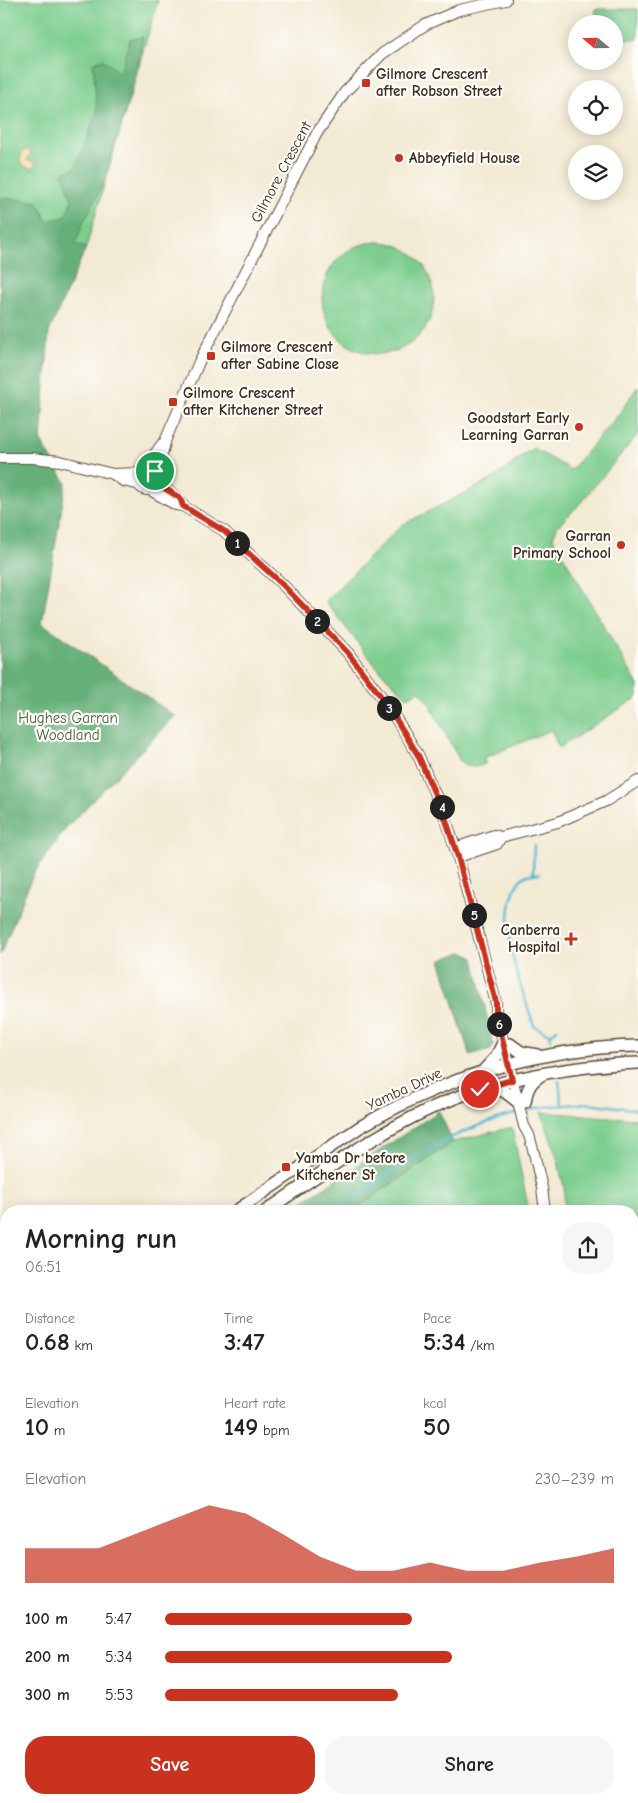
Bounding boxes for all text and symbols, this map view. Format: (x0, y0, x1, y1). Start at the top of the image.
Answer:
north arrow (568, 15, 622, 70)
map controls (568, 15, 623, 200)
place label: Gilmore Crescent after Robson Street (376, 65, 503, 100)
marker: Gilmore Crescent after Robson Street (360, 77, 372, 89)
button: locate (568, 80, 623, 135)
street label: Gilmore Crescent (247, 118, 316, 226)
button: layers (568, 145, 623, 200)
place label: Abbeyfield House (409, 149, 520, 167)
marker: Abbeyfield House (393, 152, 405, 164)
place label: Gilmore Crescent after Sabine Close (221, 338, 339, 373)
marker: Gilmore Crescent after Sabine Close (205, 350, 217, 362)
place label: Gilmore Crescent after Kitchener Street (183, 384, 324, 419)
marker: Gilmore Crescent after Kitchener Street (167, 396, 179, 408)
place label: Goodstart Early Learning Garran (461, 409, 569, 444)
marker: Goodstart Early Learning Garran (573, 421, 585, 433)
pin (134, 450, 176, 492)
icon: arrive (141, 457, 169, 485)
place label: Garran Primary School (513, 527, 611, 562)
pin: 1 (224, 530, 250, 556)
text: 1 (235, 535, 240, 552)
marker: Garran Primary School (615, 539, 627, 551)
pin: 2 (304, 608, 330, 634)
text: 2 (314, 613, 321, 630)
pin: 3 (376, 696, 402, 720)
text: 3 (386, 700, 393, 717)
park label: Hughes Garran Woodland (18, 709, 118, 744)
pin: 4 (430, 794, 454, 820)
text: 4 (439, 799, 446, 816)
pin: 5 (462, 902, 486, 928)
text: 5 (471, 907, 478, 924)
place label: Canberra Hospital (501, 921, 560, 956)
marker: Canberra Hospital (564, 932, 578, 946)
pin: 6 (486, 1012, 512, 1036)
text: 6 (496, 1016, 503, 1033)
street label: Yamba Drive (363, 1063, 445, 1114)
pin (459, 1068, 501, 1110)
icon: check (466, 1075, 494, 1103)
place label: Yamba Dr before Kitchener St (296, 1149, 405, 1184)
marker: Yamba Dr before Kitchener St (280, 1161, 292, 1173)
button: share (562, 1222, 614, 1274)
text: Morning run (25, 1223, 177, 1255)
text: 06:51 (25, 1258, 61, 1276)
text: Distance (25, 1310, 75, 1327)
text: Time (224, 1310, 253, 1327)
text: Pace (423, 1310, 451, 1327)
text: 0.68 (25, 1327, 70, 1356)
text: 3:47 (224, 1327, 264, 1356)
text: 5:34 (423, 1327, 466, 1356)
text: km (70, 1337, 93, 1354)
text: /km (466, 1337, 495, 1354)
text: Elevation (25, 1395, 79, 1412)
text: Heart rate (224, 1395, 286, 1412)
text: kcal (423, 1395, 447, 1412)
text: 10 (25, 1412, 49, 1441)
text: 149 (224, 1412, 258, 1441)
text: 50 (423, 1412, 451, 1441)
text: m (49, 1422, 65, 1439)
text: bpm (258, 1422, 290, 1439)
text: Elevation (25, 1470, 86, 1488)
text: 230–239 m (535, 1470, 614, 1488)
text: 100 m (25, 1610, 68, 1628)
text: 5:47 (105, 1610, 132, 1628)
text: 200 m (25, 1648, 70, 1666)
text: 5:34 (105, 1648, 132, 1666)
text: 300 m (25, 1686, 70, 1704)
text: 5:53 (105, 1686, 133, 1704)
button: Save (25, 1736, 315, 1794)
button: Share (325, 1736, 614, 1794)

